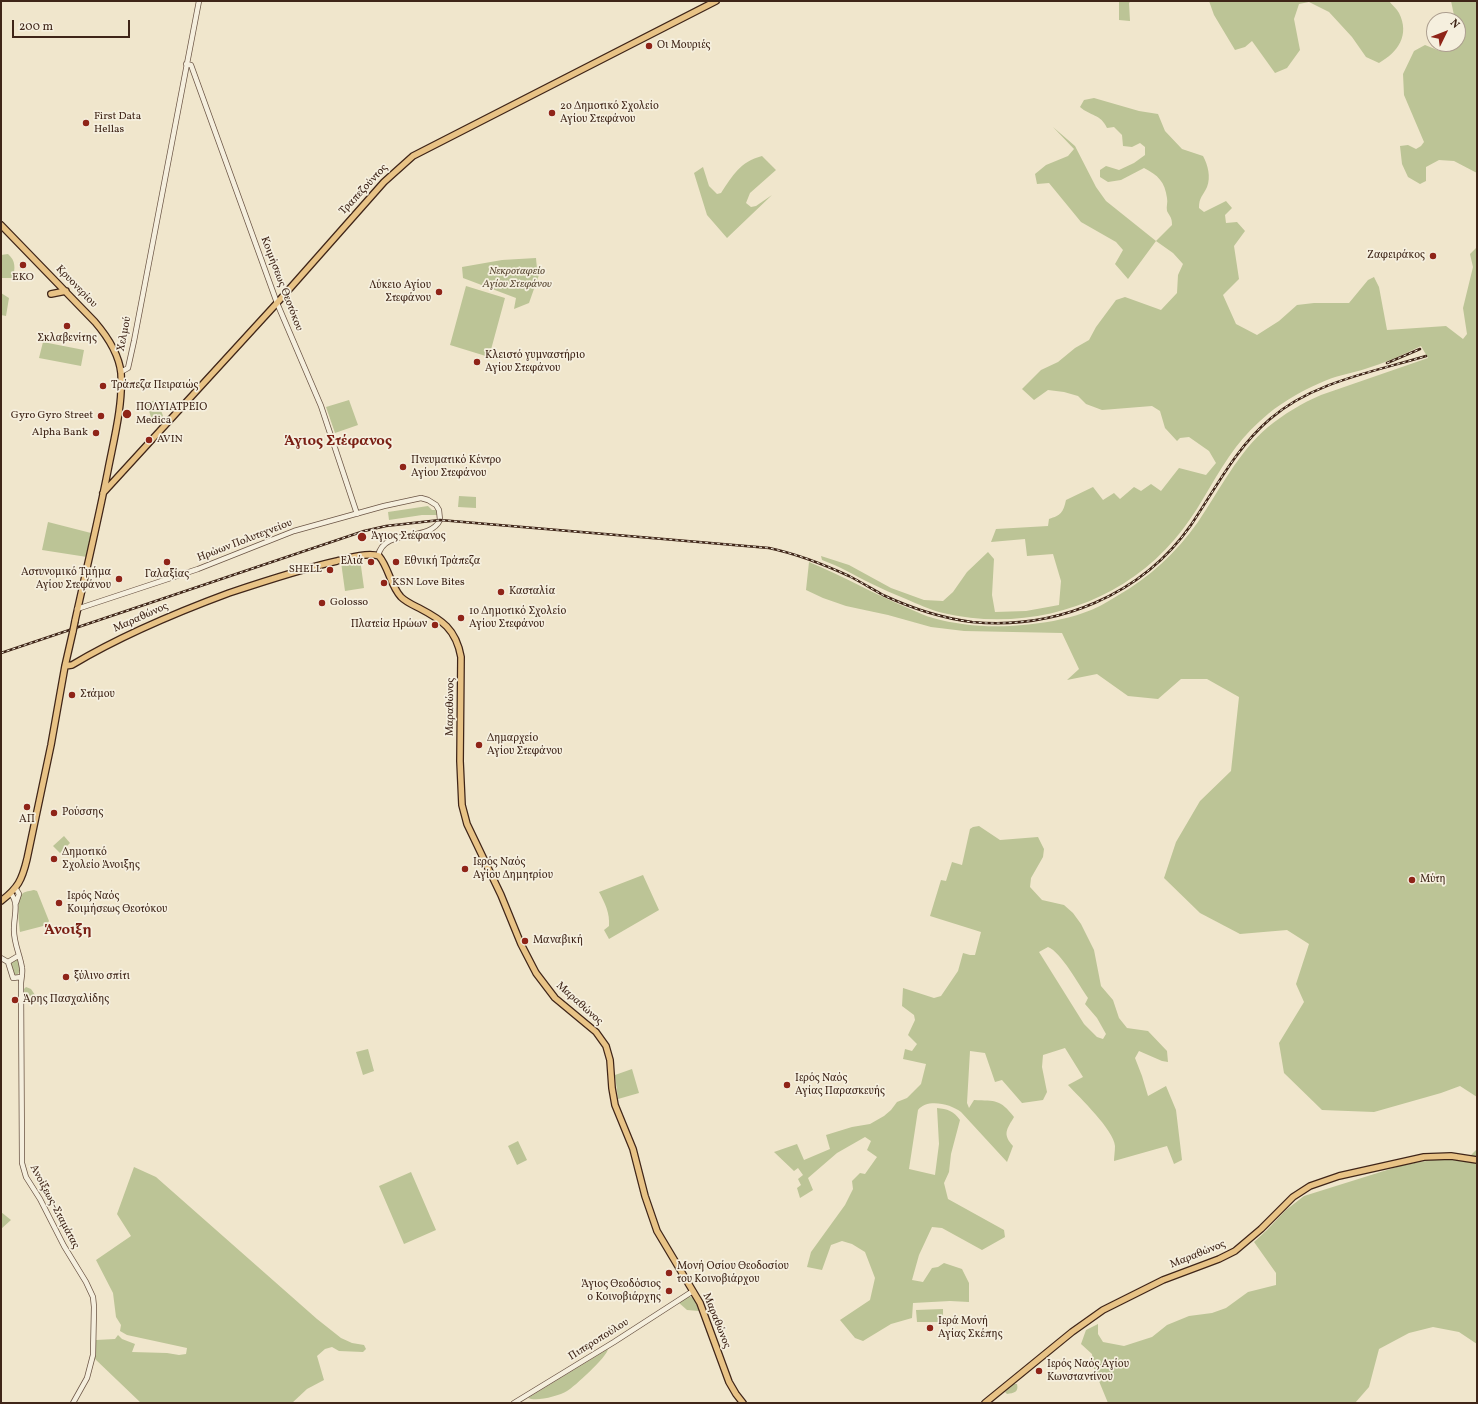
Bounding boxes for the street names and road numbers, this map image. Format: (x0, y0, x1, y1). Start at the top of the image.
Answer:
street label: Τραπεζούντος (337, 162, 391, 218)
street label: Κοιμήσεως Θεοτόκου (257, 235, 305, 333)
street label: Κρυονερίου (52, 263, 100, 311)
street label: Χελμού (115, 315, 135, 353)
street label: Ηρώων Πολυτεχνείου (196, 517, 294, 565)
street label: Μαραθώνος (112, 600, 170, 636)
street label: Μαραθώνος (444, 678, 458, 736)
street label: Μαραθώνος (553, 979, 605, 1029)
street label: Ανοίξεως-Σταμάτας (26, 1163, 82, 1251)
street label: Μαραθώνος (1168, 1238, 1228, 1272)
street label: Μαραθώνος (699, 1291, 733, 1351)
street label: Πιπεροπούλου (566, 1316, 632, 1364)

